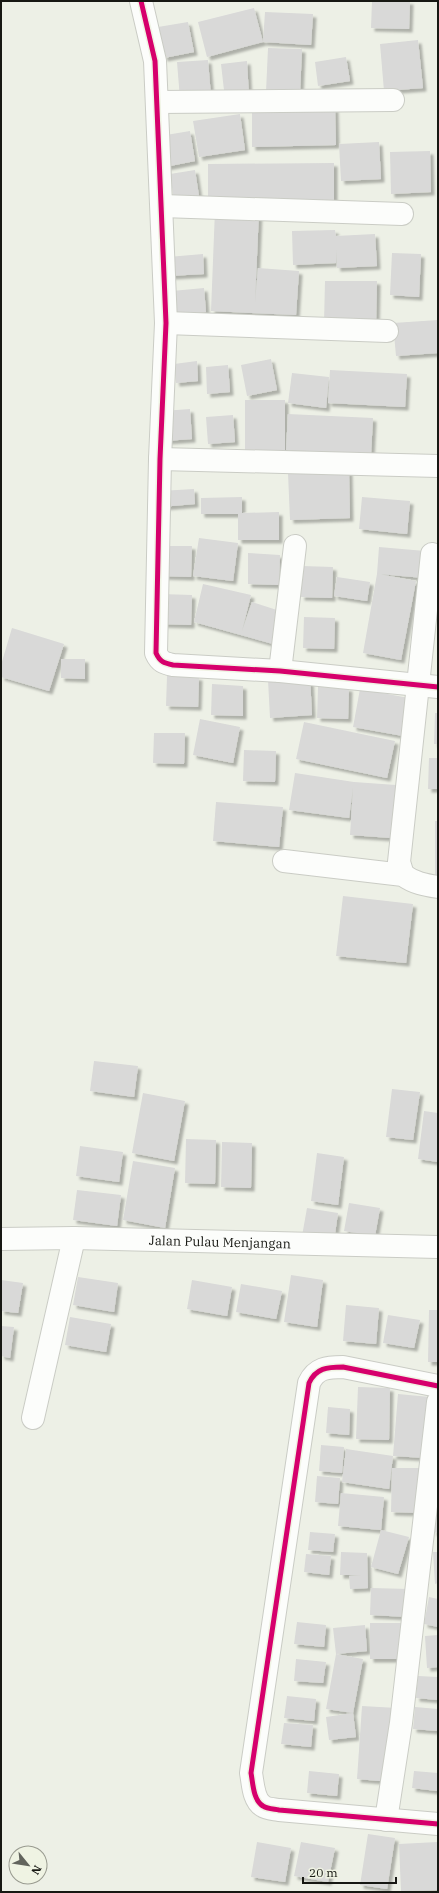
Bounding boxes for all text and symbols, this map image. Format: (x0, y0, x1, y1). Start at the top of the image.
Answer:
street label: Jalan Pulau Menjangan (149, 1231, 291, 1252)
north arrow (8, 1845, 48, 1885)
scale bar (303, 1859, 396, 1885)
text: N (28, 1863, 45, 1878)
text: 20 m (309, 1865, 338, 1880)

